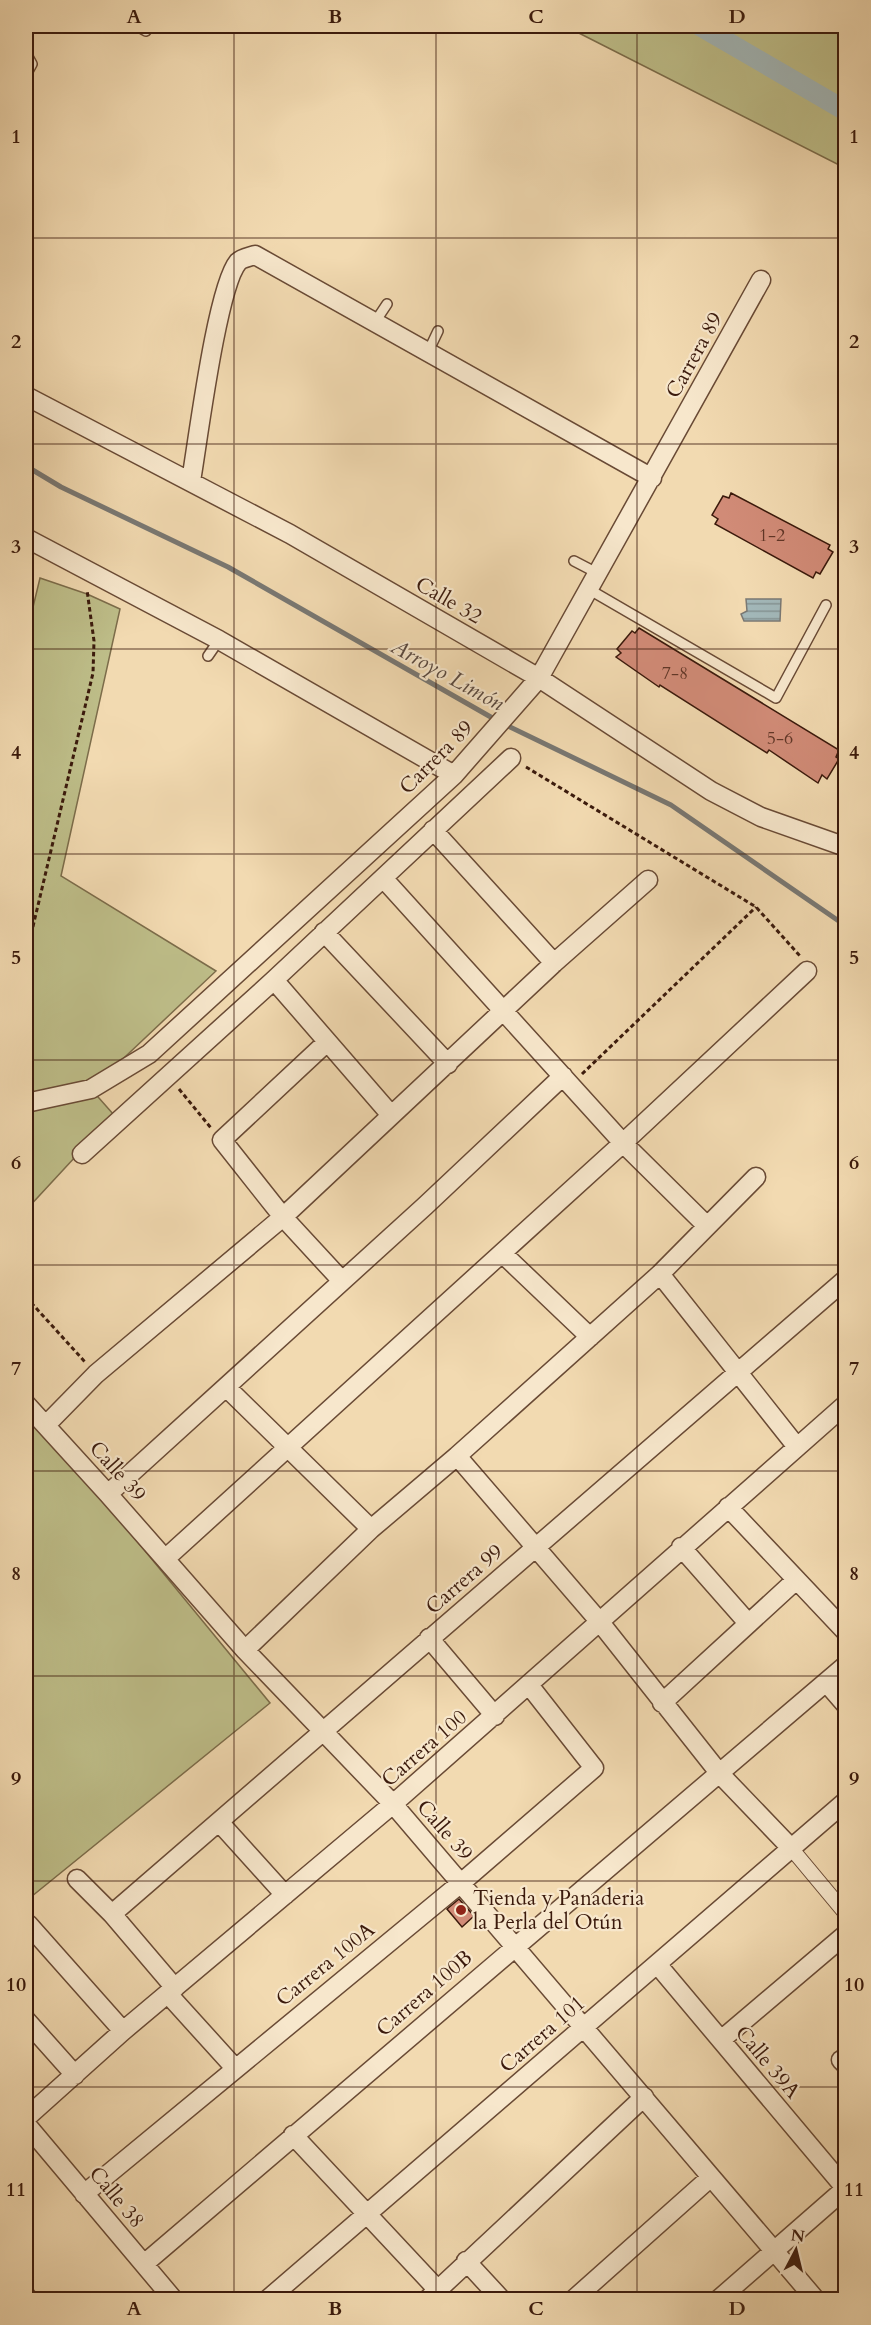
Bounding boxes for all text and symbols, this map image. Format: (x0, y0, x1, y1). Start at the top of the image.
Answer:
text: A (126, 3, 142, 30)
text: B (328, 3, 342, 30)
text: C (528, 3, 544, 30)
text: D (728, 3, 746, 30)
text: 1 (11, 123, 21, 150)
text: 1 (849, 123, 859, 150)
street label: Carrera 89 (659, 307, 730, 403)
text: 2 (11, 328, 21, 355)
text: 2 (849, 328, 859, 355)
house number: 1-2 (759, 523, 785, 548)
text: 3 (11, 533, 21, 560)
text: 3 (849, 533, 859, 560)
street label: Calle 32 (410, 570, 488, 631)
water label: Arroyo Limón (385, 631, 510, 718)
house number: 7-8 (662, 661, 688, 686)
street label: Carrera 89 (393, 714, 480, 801)
house number: 5-6 (767, 726, 793, 751)
text: 4 (11, 739, 21, 766)
text: 4 (849, 739, 859, 766)
text: 5 (11, 944, 21, 971)
text: 5 (849, 944, 859, 971)
text: 6 (11, 1149, 21, 1176)
text: 6 (849, 1149, 859, 1176)
text: 7 (11, 1355, 21, 1382)
text: 7 (849, 1355, 859, 1382)
street label: Calle 39 (83, 1435, 153, 1508)
street label: Carrera 99 (419, 1537, 509, 1621)
text: 8 (11, 1560, 21, 1587)
text: 8 (849, 1560, 859, 1587)
street label: Carrera 100 (375, 1703, 473, 1794)
text: 9 (11, 1765, 21, 1792)
text: 9 (849, 1765, 859, 1792)
street label: Calle 39 (410, 1793, 480, 1867)
place label: Tienda y Panaderia la Perla del Otún (473, 1884, 644, 1937)
marker: Tienda y Panaderia la Perla del Otún (454, 1903, 468, 1917)
street label: Carrera 100A (270, 1915, 381, 2013)
street label: Carrera 100B (370, 1943, 479, 2043)
text: 10 (6, 1971, 26, 1998)
text: 10 (844, 1971, 864, 1998)
street label: Carrera 101 (493, 1989, 591, 2080)
street label: Calle 39A (728, 2020, 807, 2105)
street label: Calle 38 (82, 2160, 151, 2234)
text: 11 (6, 2176, 26, 2203)
text: 11 (844, 2176, 864, 2203)
north arrow (766, 2220, 826, 2280)
text: N (789, 2224, 806, 2248)
text: A (126, 2295, 142, 2322)
text: B (328, 2295, 342, 2322)
text: C (528, 2295, 544, 2322)
text: D (728, 2295, 746, 2322)

